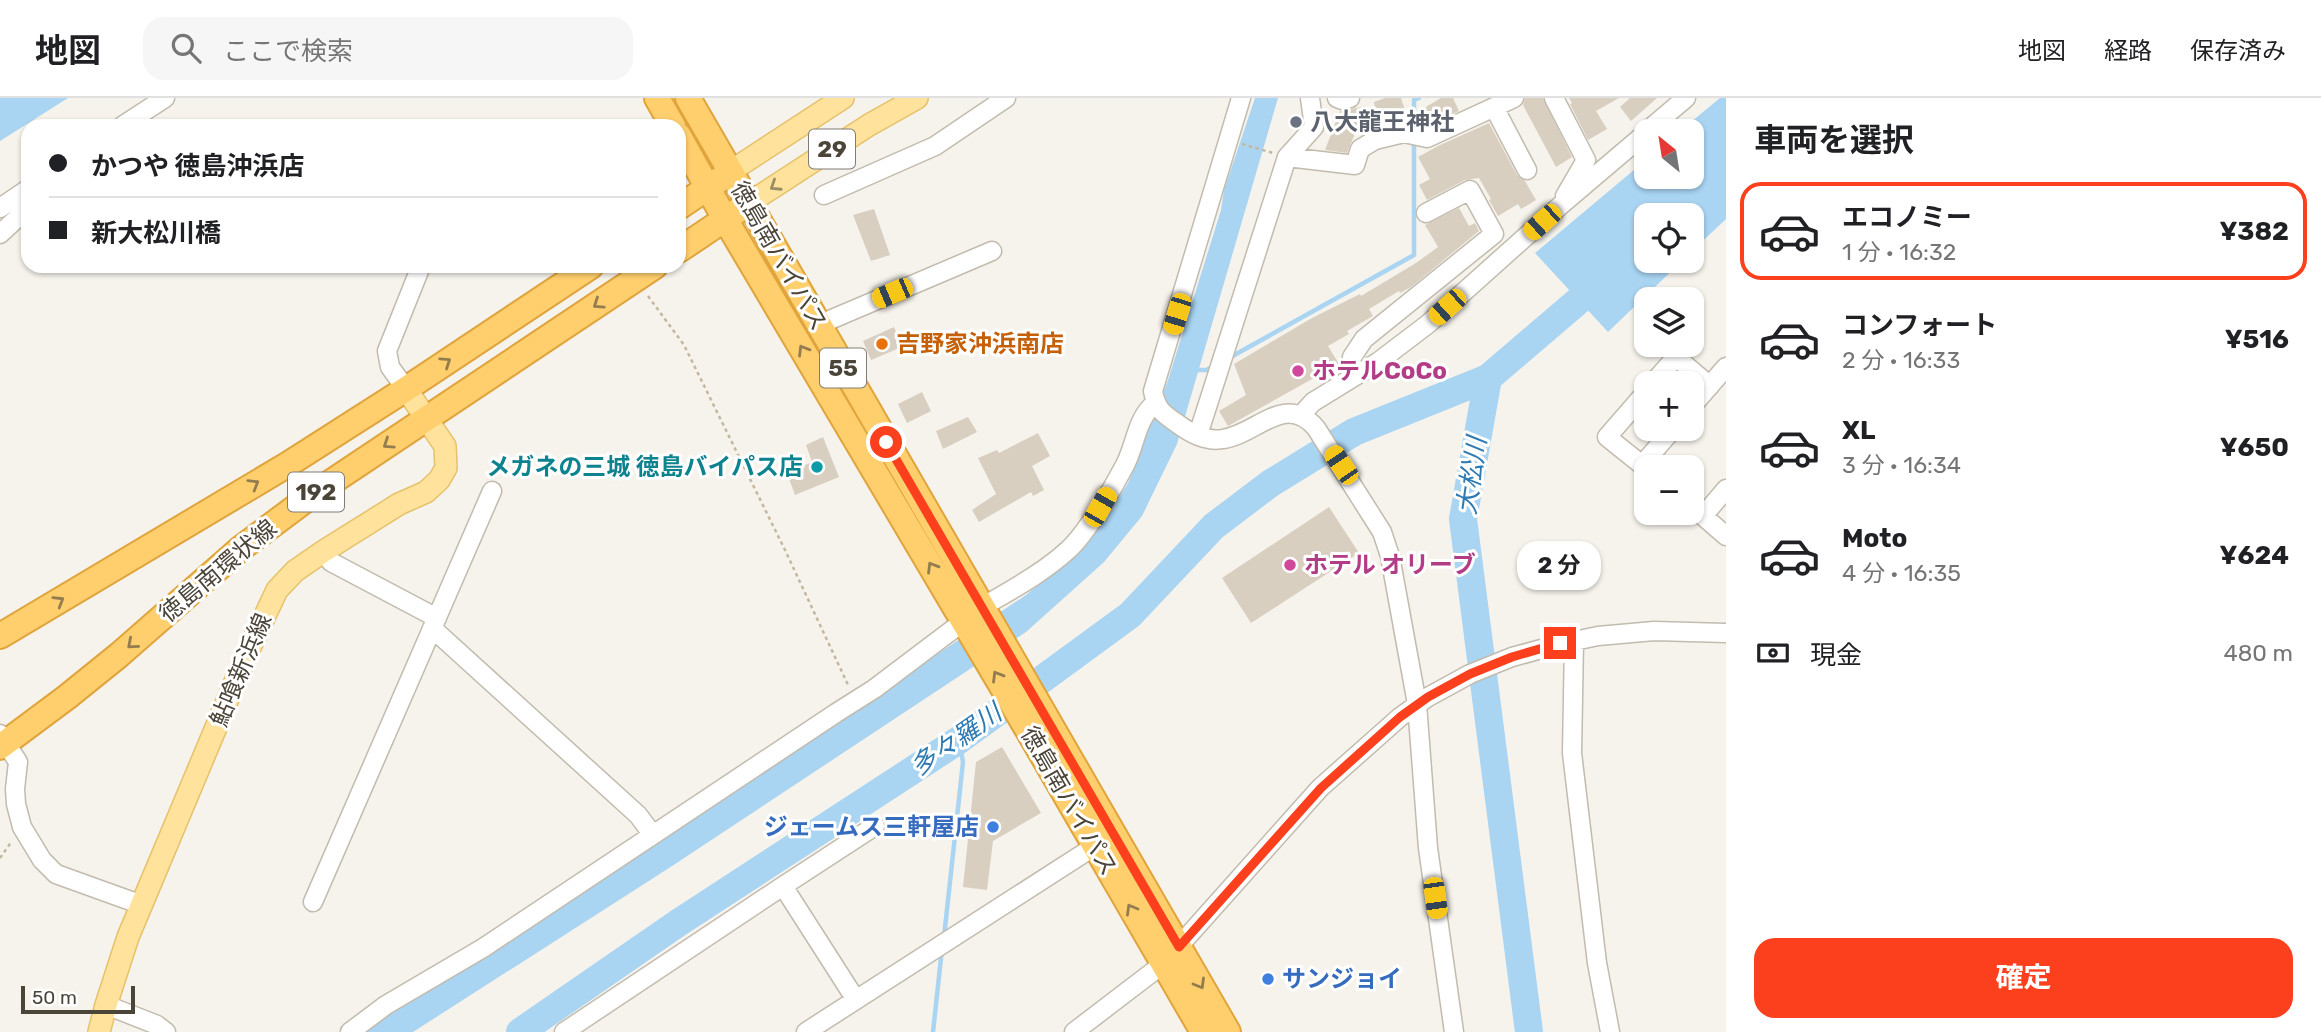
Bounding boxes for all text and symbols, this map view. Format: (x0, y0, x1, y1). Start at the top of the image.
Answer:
search box (143, 17, 633, 80)
icon: search (167, 29, 205, 67)
text: 地図 (35, 31, 101, 70)
text: ここで検索 (223, 36, 353, 67)
text: 地図 (2018, 37, 2066, 65)
text: 経路 (2104, 37, 2152, 65)
text: 保存済み (2190, 37, 2286, 65)
place label: 八大龍王神社 (1310, 108, 1454, 136)
marker: 八大龍王神社 (1288, 114, 1304, 130)
north arrow (1634, 119, 1704, 189)
map controls (1634, 119, 1704, 525)
text: 車両を選択 (1754, 121, 1914, 159)
road number: 29 (809, 130, 855, 168)
text: かつや 徳島沖浜店 (91, 151, 305, 182)
street label: 徳島南バイパス (725, 176, 833, 336)
one-way arrow (770, 177, 783, 190)
car (1520, 200, 1565, 244)
icon: car (1758, 200, 1821, 263)
text: エコノミー (1842, 202, 1972, 233)
button: locate (1634, 203, 1704, 273)
text: ¥382 (2219, 216, 2289, 247)
text: 新大松川橋 (91, 218, 221, 249)
text: 1 分 · 16:32 (1842, 238, 1956, 266)
car (869, 275, 916, 311)
car (1425, 285, 1470, 329)
button: layers (1634, 287, 1704, 357)
car (1161, 291, 1194, 337)
one-way arrow (593, 296, 606, 308)
icon: car (1758, 308, 1821, 371)
text: コンフォート (1842, 310, 1997, 341)
text: ¥516 (2225, 324, 2289, 355)
place label: 吉野家沖浜南店 (896, 330, 1064, 358)
marker: 吉野家沖浜南店 (874, 336, 890, 352)
one-way arrow (798, 345, 811, 358)
text: 2 分 · 16:33 (1842, 346, 1960, 374)
road number: 55 (820, 348, 866, 388)
place label: ホテルCoCo (1312, 357, 1447, 385)
one-way arrow (438, 358, 451, 370)
marker: ホテルCoCo (1290, 363, 1306, 379)
button: + (1634, 371, 1704, 441)
text: XL (1842, 415, 1875, 446)
icon: car (1758, 416, 1821, 479)
route start (870, 426, 902, 458)
water label: 大松川 (1451, 432, 1493, 517)
text: ¥650 (2220, 432, 2289, 463)
one-way arrow (383, 435, 396, 448)
car (1321, 442, 1362, 488)
text: 3 分 · 16:34 (1842, 451, 1961, 479)
place label: メガネの三城 徳島バイパス店 (486, 453, 803, 481)
button: − (1634, 455, 1704, 525)
marker: メガネの三城 徳島バイパス店 (809, 459, 825, 475)
road number: 192 (288, 472, 344, 512)
one-way arrow (246, 480, 259, 493)
car (1081, 484, 1120, 530)
street label: 徳島南環状線 (154, 514, 282, 628)
text: Moto (1842, 523, 1907, 554)
icon: car (1758, 524, 1821, 587)
text: ¥624 (2220, 540, 2289, 571)
callout: 2 分 (1518, 542, 1602, 590)
place label: ホテル オリーブ (1304, 551, 1476, 579)
text: 2 分 (1538, 551, 1580, 579)
marker: ホテル オリーブ (1282, 557, 1298, 573)
text: 4 分 · 16:35 (1842, 559, 1961, 587)
one-way arrow (927, 561, 940, 574)
one-way arrow (51, 596, 64, 609)
street label: 鮎喰新浜線 (205, 609, 277, 731)
route end (1544, 627, 1576, 659)
icon: cash (1754, 634, 1792, 672)
one-way arrow (127, 636, 140, 648)
text: 480 m (2223, 639, 2293, 667)
text: 現金 (1810, 640, 1862, 671)
one-way arrow (992, 671, 1005, 684)
water label: 多々羅川 (905, 696, 1010, 783)
street label: 徳島南バイパス (1015, 721, 1123, 881)
place label: ジェームス三軒屋店 (764, 813, 979, 841)
marker: ジェームス三軒屋店 (985, 819, 1001, 835)
car (1422, 876, 1449, 920)
one-way arrow (1127, 904, 1140, 917)
button: 確定 (1754, 938, 2293, 1018)
place label: サンジョイ (1282, 965, 1402, 993)
marker: サンジョイ (1260, 971, 1276, 987)
one-way arrow (1192, 977, 1205, 990)
scale bar (21, 983, 135, 1015)
text: 50 m (32, 986, 77, 1009)

